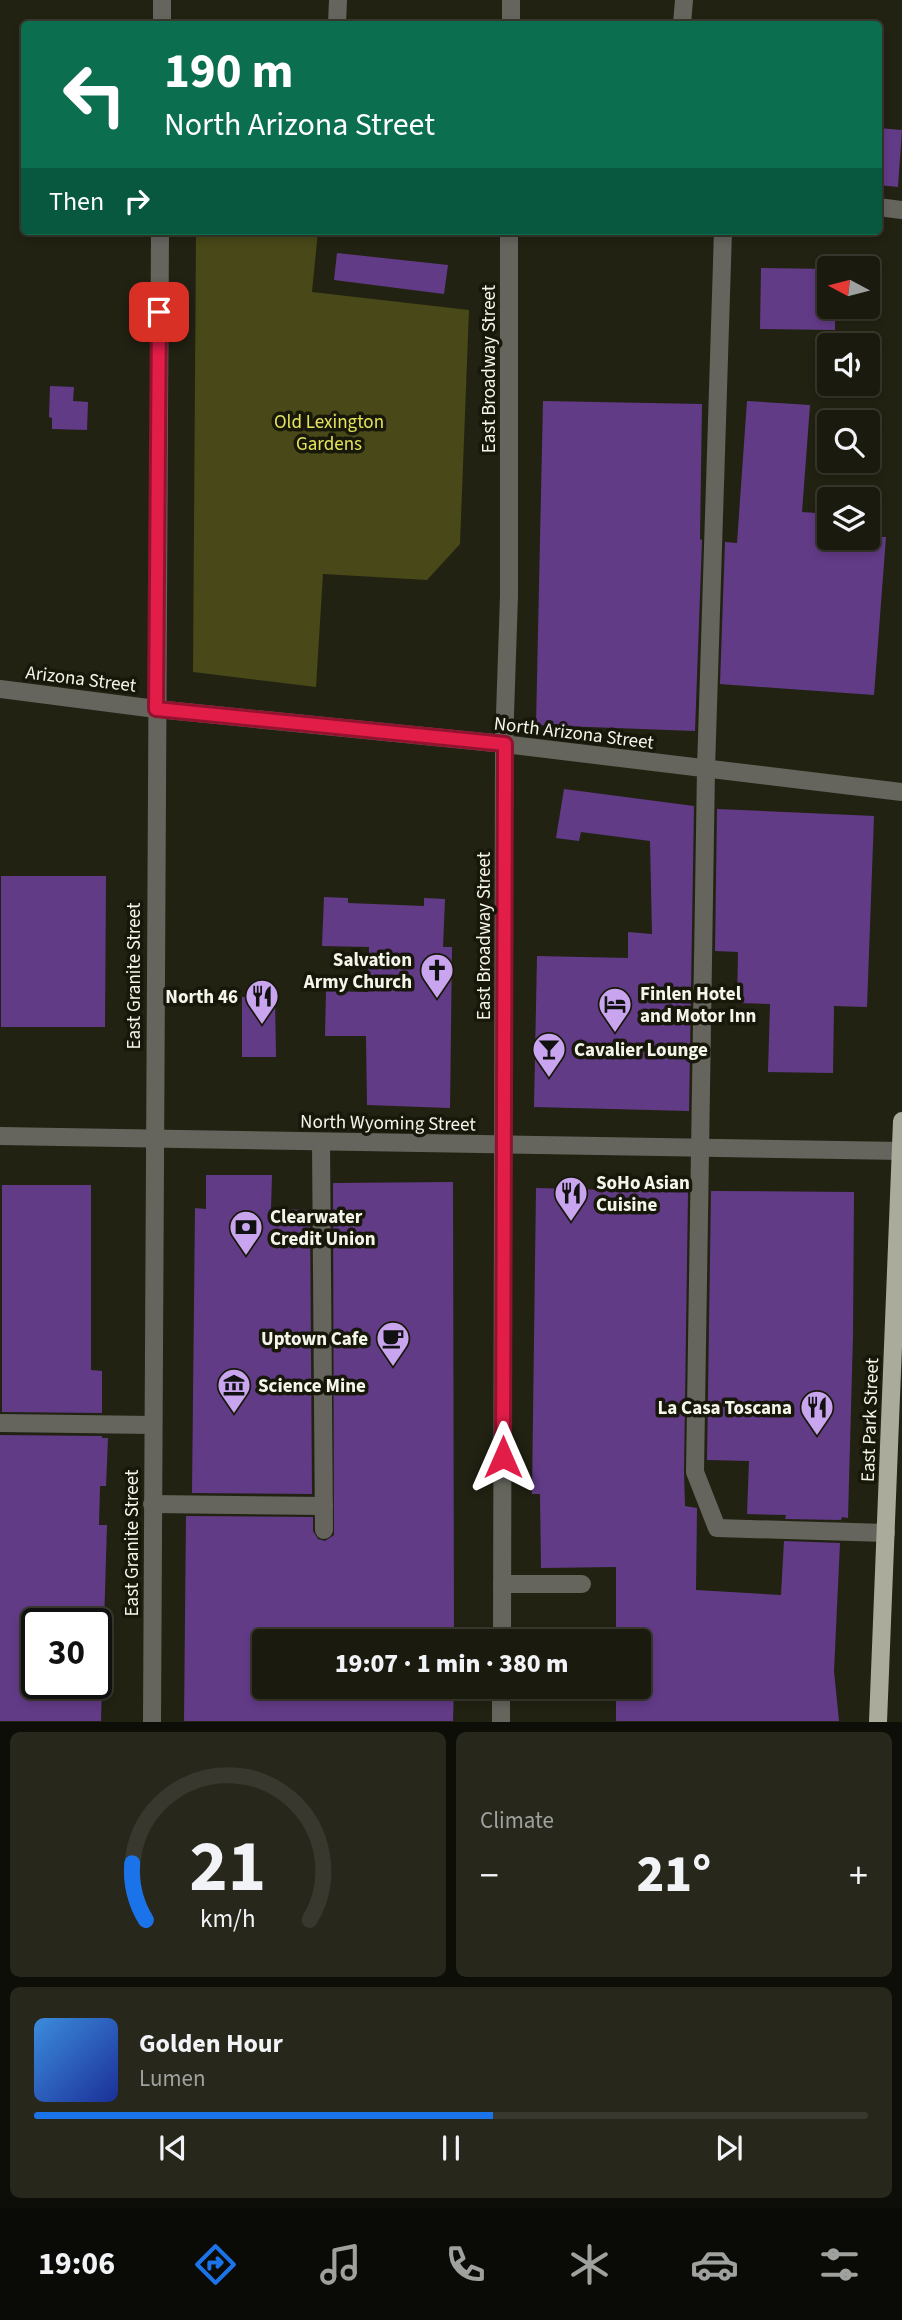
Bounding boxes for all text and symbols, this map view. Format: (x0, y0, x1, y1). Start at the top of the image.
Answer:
text: 190 m (164, 37, 293, 107)
icon: left (49, 49, 140, 140)
text: North Arizona Street (164, 102, 435, 148)
icon: right (118, 182, 156, 220)
text: Then (49, 183, 104, 220)
north arrow (817, 256, 880, 318)
map controls (817, 256, 880, 550)
pin (129, 282, 189, 342)
street label: East Broadway Street (476, 284, 503, 453)
icon: arrive (140, 293, 178, 331)
button: sound (817, 333, 880, 396)
park label: Old Lexington Gardens (274, 409, 384, 458)
button: search (817, 410, 880, 473)
button: layers (817, 487, 880, 550)
street label: Arizona Street (24, 659, 138, 700)
street label: North Arizona Street (492, 710, 656, 757)
street label: East Broadway Street (471, 851, 498, 1020)
street label: East Granite Street (121, 902, 148, 1049)
place label: Salvation Army Church (303, 947, 412, 996)
church icon: Salvation Army Church (418, 951, 456, 1000)
restaurant icon: North 46 (243, 977, 281, 1026)
place label: Finlen Hotel and Motor Inn (640, 981, 756, 1030)
place label: North 46 (165, 984, 238, 1011)
hotel icon: Finlen Hotel and Motor Inn (596, 985, 634, 1034)
bar icon: Cavalier Lounge (530, 1030, 568, 1079)
place label: Cavalier Lounge (574, 1037, 708, 1064)
street label: North Wyoming Street (300, 1108, 477, 1139)
place label: SoHo Asian Cuisine (596, 1170, 690, 1219)
restaurant icon: SoHo Asian Cuisine (552, 1174, 590, 1223)
place label: Clearwater Credit Union (270, 1204, 376, 1253)
bank icon: Clearwater Credit Union (227, 1208, 265, 1257)
cafe icon: Uptown Cafe (374, 1319, 412, 1368)
place label: Uptown Cafe (261, 1326, 368, 1353)
street label: East Park Street (855, 1357, 886, 1483)
museum icon: Science Mine (215, 1366, 253, 1415)
place label: Science Mine (258, 1373, 366, 1400)
restaurant icon: La Casa Toscana (798, 1388, 836, 1437)
place label: La Casa Toscana (657, 1395, 792, 1422)
position arrow (466, 1420, 540, 1494)
street label: East Granite Street (119, 1469, 146, 1616)
speed limit sign: 30 (21, 1608, 112, 1699)
text: 19:07 · 1 min · 380 m (335, 1645, 568, 1682)
text: Climate (480, 1804, 554, 1837)
text: 21 (190, 1816, 266, 1920)
text: 21° (637, 1838, 711, 1912)
text: − (480, 1849, 499, 1903)
text: + (849, 1849, 868, 1903)
text: km/h (200, 1901, 256, 1937)
text: Golden Hour (139, 2025, 283, 2062)
text: Lumen (139, 2062, 206, 2095)
icon: previous (154, 2129, 192, 2167)
icon: pause (432, 2129, 470, 2167)
icon: next (710, 2129, 748, 2167)
icon: directions (191, 2240, 240, 2289)
icon: music (316, 2240, 365, 2289)
icon: phone (441, 2240, 490, 2289)
icon: climate (565, 2240, 614, 2289)
icon: car (690, 2240, 739, 2289)
icon: filters (815, 2240, 864, 2289)
text: 19:06 (38, 2241, 115, 2287)

